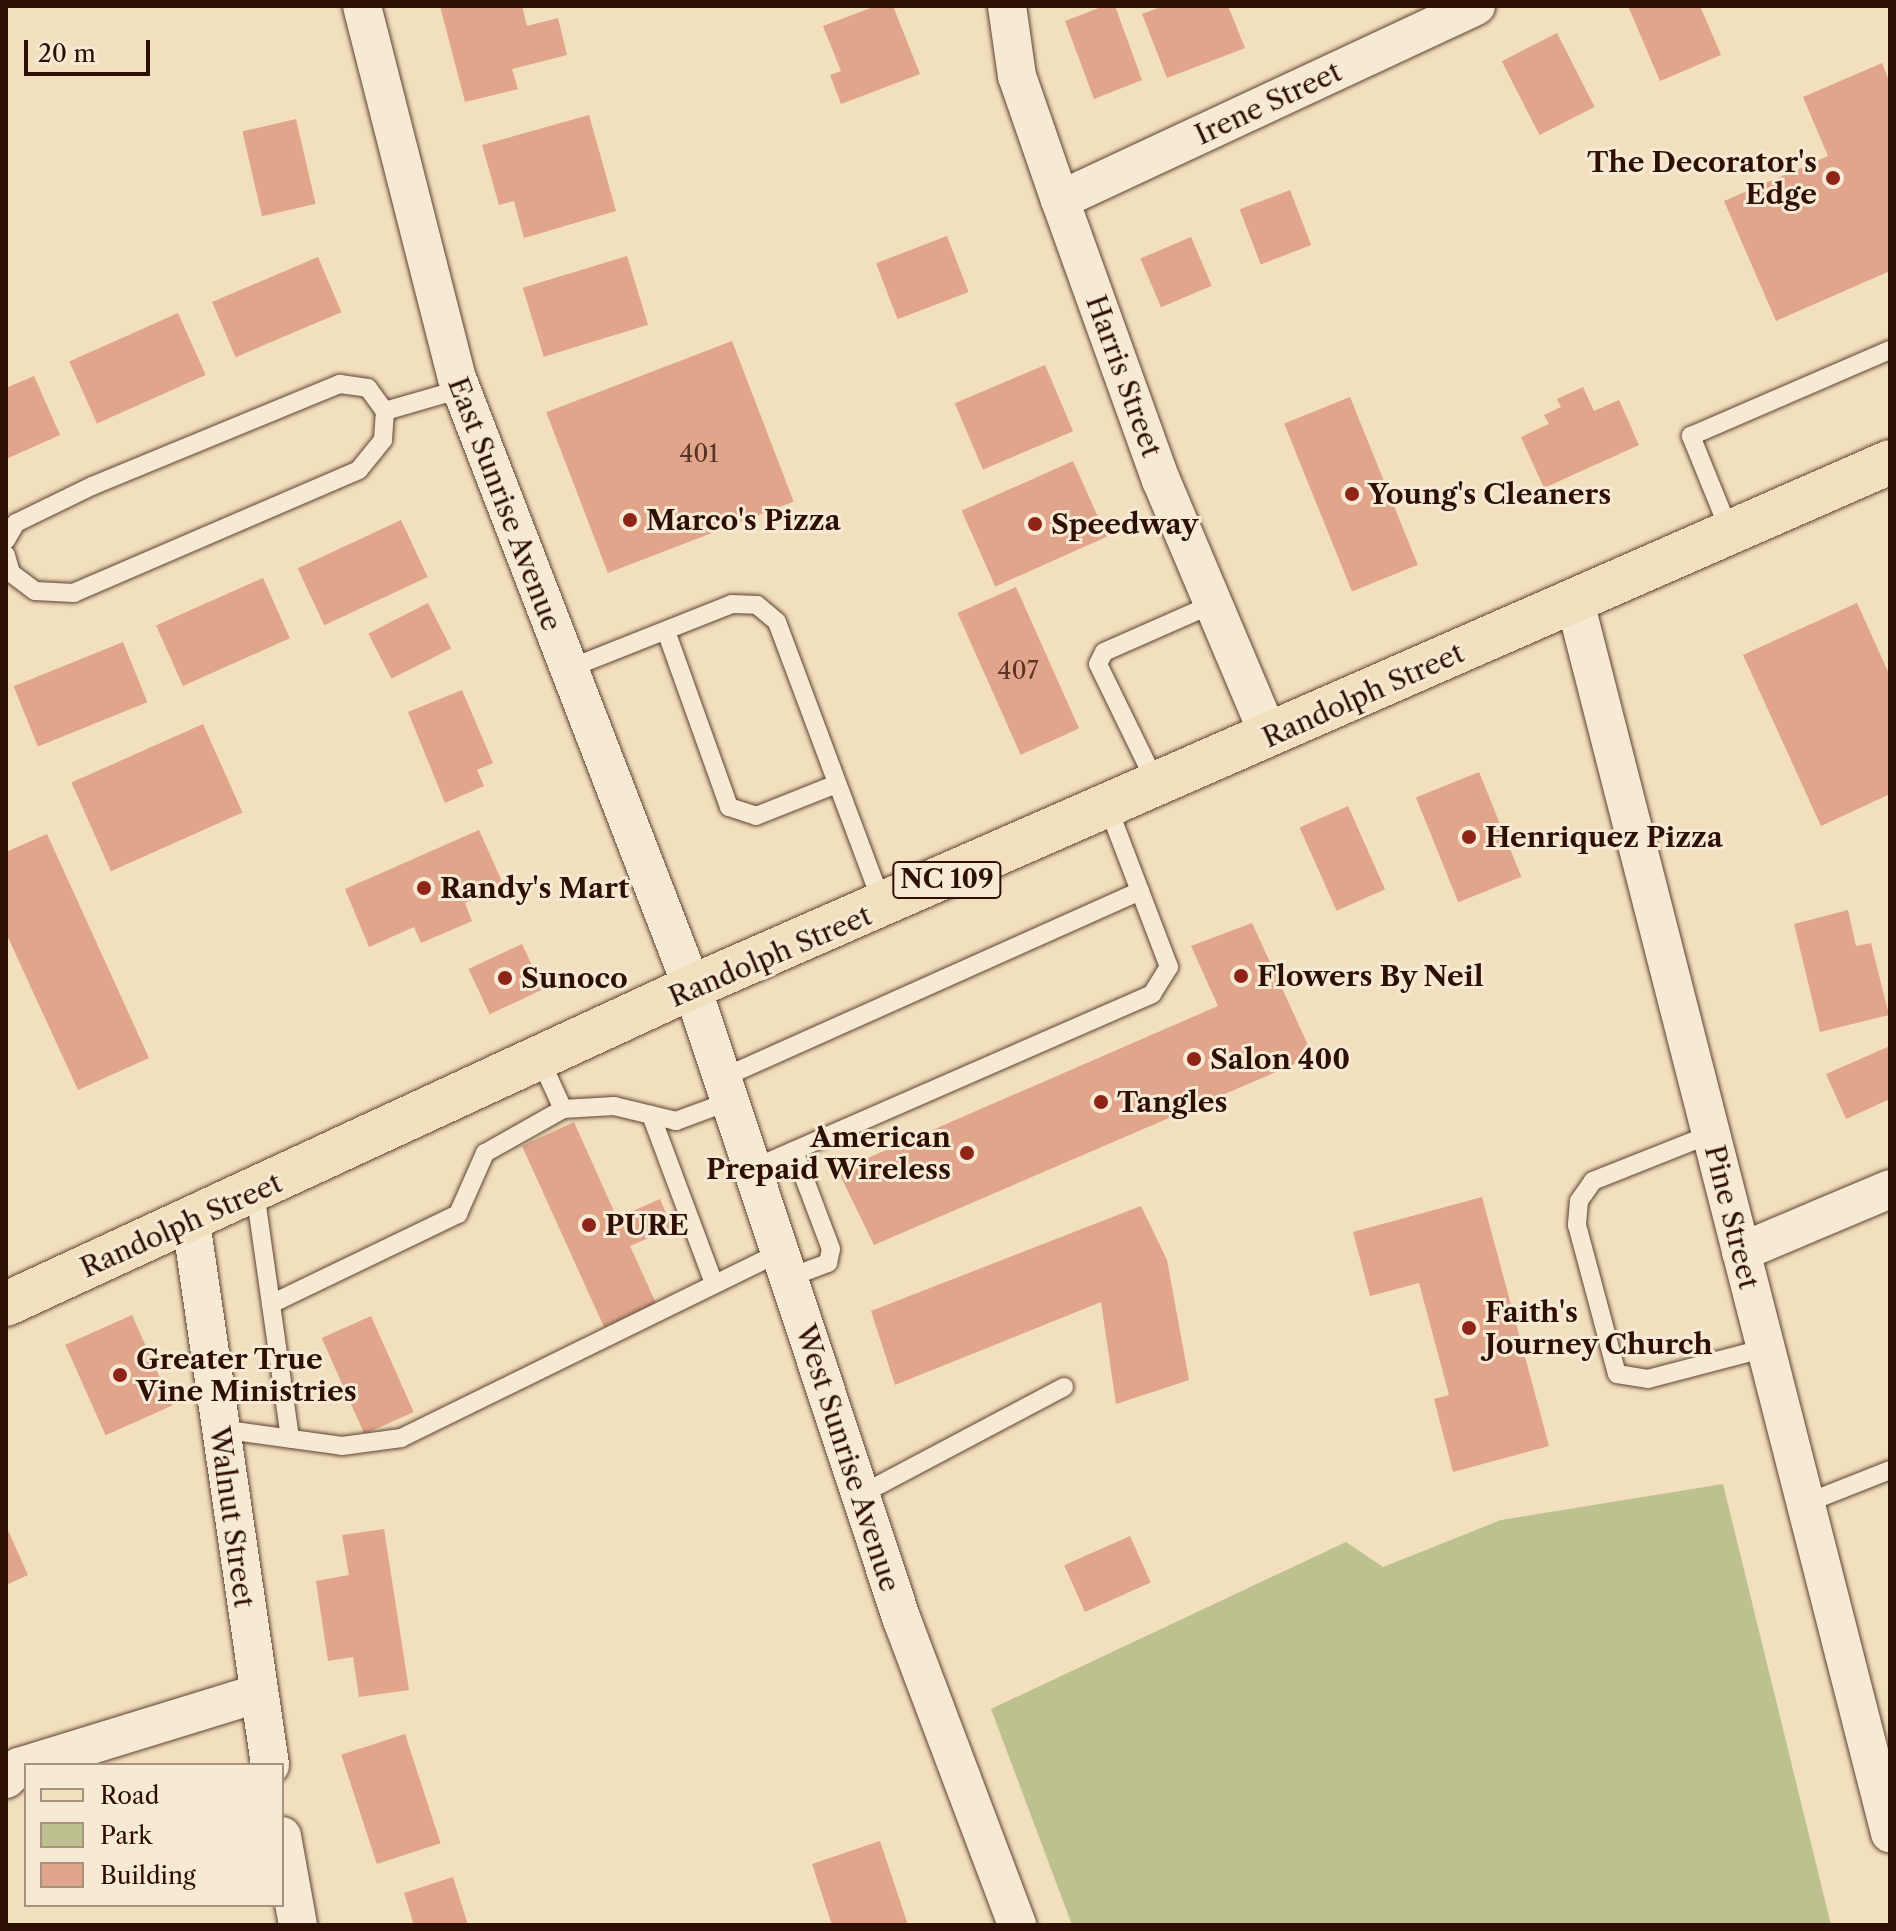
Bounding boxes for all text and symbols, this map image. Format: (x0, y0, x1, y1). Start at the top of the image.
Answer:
scale bar (28, 24, 154, 74)
text: 20 m (38, 39, 96, 68)
street label: Irene Street (1189, 54, 1347, 152)
place label: The Decorator's Edge (1587, 145, 1817, 211)
marker: The Decorator's Edge (1824, 169, 1842, 187)
street label: Harris Street (1079, 291, 1169, 461)
street label: East Sunrise Avenue (441, 372, 569, 636)
house number: 401 (679, 440, 719, 468)
place label: Young's Cleaners (1368, 477, 1611, 511)
marker: Young's Cleaners (1343, 485, 1361, 503)
place label: Marco's Pizza (646, 503, 841, 537)
place label: Speedway (1051, 507, 1198, 541)
marker: Marco's Pizza (621, 511, 639, 529)
marker: Speedway (1026, 515, 1044, 533)
street label: Randolph Street (1257, 636, 1469, 754)
house number: 407 (998, 657, 1038, 685)
place label: Henriquez Pizza (1485, 820, 1723, 854)
marker: Henriquez Pizza (1460, 828, 1478, 846)
road number: NC 109 (891, 858, 1003, 902)
place label: Randy's Mart (440, 871, 629, 905)
marker: Randy's Mart (415, 879, 433, 897)
street label: Randolph Street (664, 898, 876, 1014)
place label: Flowers By Neil (1257, 959, 1484, 993)
place label: Sunoco (521, 961, 628, 995)
marker: Flowers By Neil (1232, 967, 1250, 985)
marker: Sunoco (496, 969, 514, 987)
place label: Salon 400 (1210, 1042, 1350, 1076)
marker: Salon 400 (1185, 1050, 1203, 1068)
place label: Tangles (1117, 1085, 1228, 1119)
marker: Tangles (1092, 1093, 1110, 1111)
place label: American Prepaid Wireless (705, 1120, 951, 1186)
street label: Pine Street (1698, 1142, 1766, 1292)
marker: American Prepaid Wireless (958, 1144, 976, 1162)
street label: Randolph Street (75, 1166, 287, 1284)
place label: PURE (605, 1208, 689, 1242)
marker: PURE (580, 1216, 598, 1234)
place label: Faith's Journey Church (1485, 1295, 1714, 1361)
marker: Faith's Journey Church (1460, 1319, 1478, 1337)
street label: West Sunrise Avenue (789, 1320, 907, 1596)
place label: Greater True Vine Ministries (136, 1342, 357, 1408)
marker: Greater True Vine Ministries (111, 1366, 129, 1384)
street label: Walnut Street (203, 1424, 261, 1610)
legend (24, 1763, 284, 1907)
text: Road (100, 1781, 159, 1810)
text: Park (100, 1821, 152, 1850)
text: Building (100, 1861, 196, 1890)

